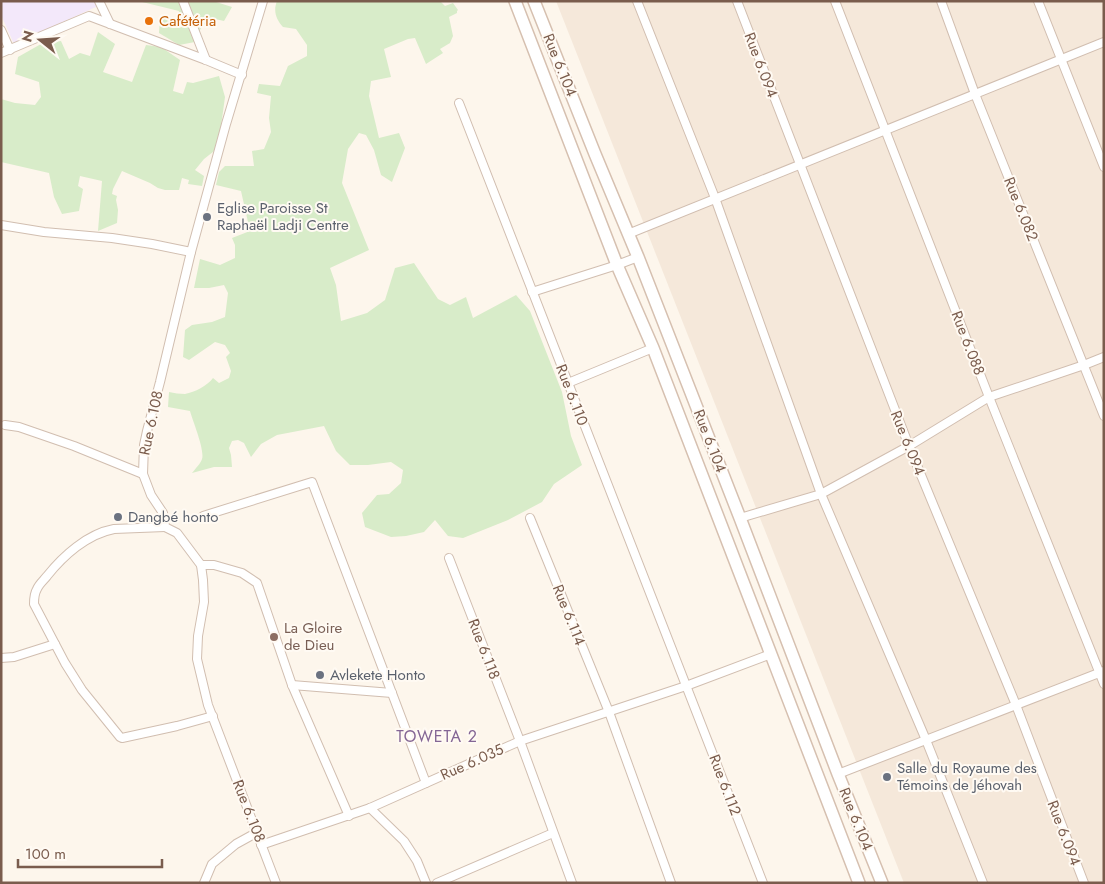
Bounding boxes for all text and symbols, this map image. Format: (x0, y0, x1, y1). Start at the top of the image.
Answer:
place label: Cafétéria (159, 10, 216, 32)
north arrow (15, 15, 65, 65)
marker: Cafétéria (143, 15, 155, 27)
text: N (16, 28, 39, 44)
street label: Rue 6.094 (739, 29, 784, 101)
street label: Rue 6.104 (537, 30, 583, 100)
street label: Rue 6.082 (998, 174, 1044, 244)
place label: Eglise Paroisse St Raphaël Ladji Centre (217, 197, 349, 236)
marker: Eglise Paroisse St Raphaël Ladji Centre (201, 211, 213, 223)
street label: Rue 6.088 (946, 308, 990, 378)
street label: Rue 6.110 (550, 361, 594, 429)
street label: Rue 6.108 (133, 389, 169, 457)
street label: Rue 6.104 (688, 406, 732, 476)
street label: Rue 6.094 (885, 407, 931, 479)
place label: Dangbé honto (128, 506, 218, 528)
marker: Dangbé honto (112, 511, 124, 523)
street label: Rue 6.114 (547, 581, 591, 649)
street label: Rue 6.118 (462, 615, 506, 683)
place label: La Gloire de Dieu (284, 617, 343, 656)
marker: La Gloire de Dieu (268, 631, 280, 643)
place label: Avlekete Honto (330, 664, 425, 686)
marker: Avlekete Honto (314, 669, 326, 681)
district label: TOWETA 2 (396, 725, 478, 748)
street label: Rue 6.035 (437, 738, 507, 786)
street label: Rue 6.112 (703, 751, 747, 819)
place label: Salle du Royaume des Témoins de Jéhovah (897, 757, 1037, 796)
marker: Salle du Royaume des Témoins de Jéhovah (881, 771, 893, 783)
street label: Rue 6.108 (227, 776, 271, 846)
street label: Rue 6.104 (833, 784, 879, 854)
street label: Rue 6.094 (1042, 797, 1087, 869)
scale bar (18, 836, 161, 868)
text: 100 m (25, 843, 66, 865)

